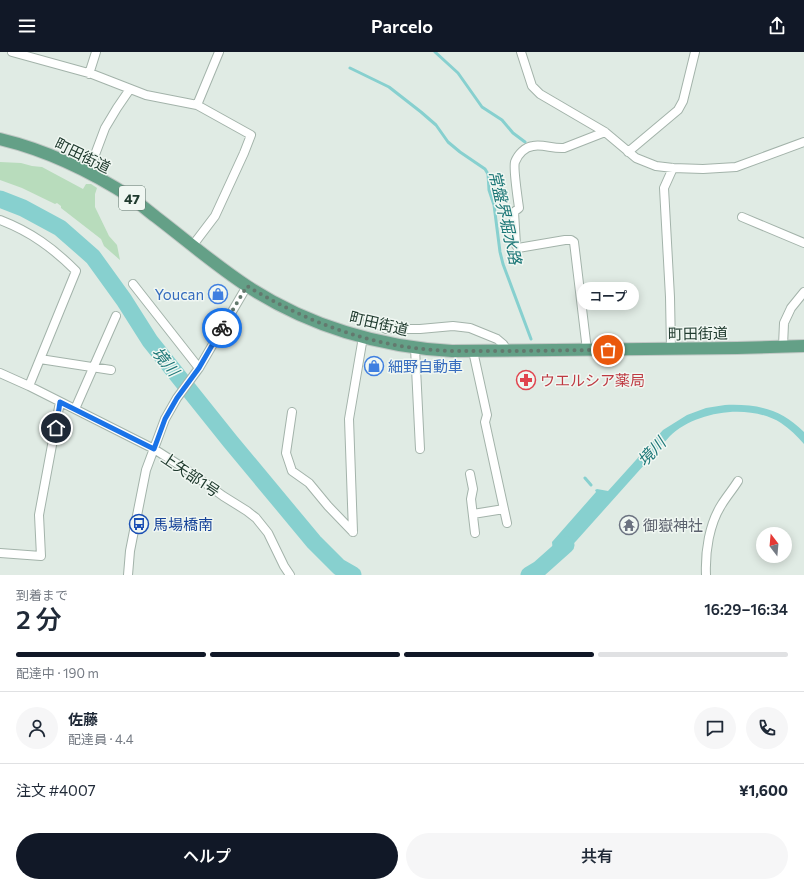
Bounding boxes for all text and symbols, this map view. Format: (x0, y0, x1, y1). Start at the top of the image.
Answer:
icon: menu (16, 15, 38, 37)
text: Parcelo (371, 15, 433, 37)
icon: share (766, 15, 788, 37)
street label: 町田街道 (52, 134, 114, 176)
water label: 常盤界堀水路 (486, 168, 527, 268)
road number: 47 (119, 186, 145, 210)
callout: コープ (577, 282, 639, 310)
shop icon: Youcan (207, 283, 229, 305)
place label: Youcan (154, 285, 204, 303)
text: コープ (589, 288, 627, 304)
street label: 町田街道 (348, 307, 410, 339)
courier (202, 308, 242, 348)
icon: bike (211, 317, 233, 339)
street label: 町田街道 (668, 323, 728, 343)
pin (591, 333, 625, 367)
icon: bag (597, 339, 619, 361)
water label: 境川 (149, 343, 185, 381)
shop icon: 細野自動車 (363, 355, 385, 377)
place label: 細野自動車 (388, 357, 463, 375)
pharmacy icon: ウエルシア薬局 (515, 369, 537, 391)
place label: ウエルシア薬局 (540, 371, 645, 389)
pin (39, 411, 73, 445)
icon: home (45, 417, 67, 439)
water label: 境川 (633, 431, 670, 469)
street label: 上矢部1号 (158, 448, 224, 500)
bus stop icon: 馬場橋南 (128, 513, 150, 535)
temple icon: 御嶽神社 (618, 514, 640, 536)
place label: 馬場橋南 (153, 515, 213, 533)
place label: 御嶽神社 (643, 516, 703, 534)
north arrow (756, 527, 792, 563)
map controls (756, 527, 792, 563)
text: 到着まで (16, 587, 68, 603)
text: 16:29–16:34 (704, 600, 788, 618)
text: 2 分 (16, 603, 62, 634)
text: 配達中 · 190 m (16, 665, 99, 681)
button: person (16, 707, 58, 749)
button: chat (694, 707, 736, 749)
button: phone (746, 707, 788, 749)
text: 佐藤 (68, 710, 98, 728)
text: 配達員 · 4.4 (68, 731, 133, 747)
text: 注文 #4007 (16, 781, 96, 799)
text: ¥1,600 (739, 781, 788, 799)
button: ヘルプ (16, 833, 398, 879)
button: 共有 (406, 833, 788, 879)

